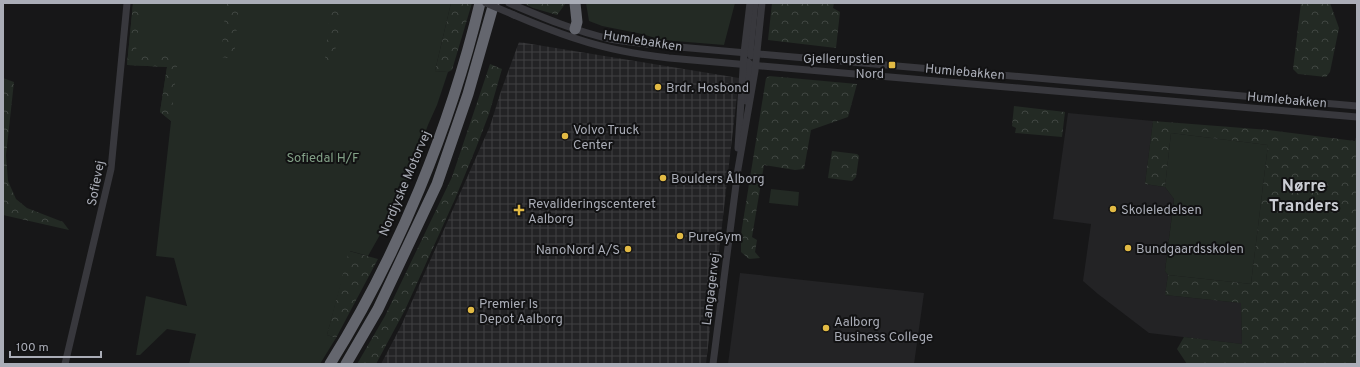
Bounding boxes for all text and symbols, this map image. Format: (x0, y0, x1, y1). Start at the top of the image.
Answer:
street label: Humlebakken (602, 28, 684, 56)
place label: Gjellerupstien Nord (803, 52, 884, 83)
marker: Gjellerupstien Nord (887, 60, 897, 70)
street label: Humlebakken (924, 62, 1005, 84)
place label: Brdr. Hosbond (666, 81, 749, 97)
marker: Brdr. Hosbond (653, 82, 663, 92)
street label: Humlebakken (1246, 90, 1327, 112)
place label: Volvo Truck Center (573, 123, 639, 154)
street label: Nordjyske Motorvej (376, 129, 435, 239)
marker: Volvo Truck Center (560, 131, 570, 141)
park label: Sofiedal H/F (287, 151, 359, 167)
street label: Sofievej (85, 159, 109, 207)
place label: Boulders Ålborg (671, 171, 765, 188)
marker: Boulders Ålborg (658, 173, 668, 183)
district label: Nørre Tranders (1269, 176, 1339, 218)
place label: Revalideringscenteret Aalborg (528, 197, 656, 228)
place label: Skoleledelsen (1121, 203, 1202, 219)
marker: Revalideringscenteret Aalborg (513, 204, 525, 216)
marker: Skoleledelsen (1108, 204, 1118, 214)
place label: PureGym (688, 230, 742, 246)
marker: PureGym (675, 231, 685, 241)
place label: Bundgaardsskolen (1136, 242, 1244, 258)
place label: NanoNord A/S (536, 243, 620, 259)
marker: Bundgaardsskolen (1123, 243, 1133, 253)
marker: NanoNord A/S (623, 244, 633, 254)
street label: Langagervej (700, 252, 724, 326)
place label: Premier Is Depot Aalborg (479, 297, 563, 328)
marker: Premier Is Depot Aalborg (466, 305, 476, 315)
place label: Aalborg Business College (834, 315, 933, 346)
marker: Aalborg Business College (821, 323, 831, 333)
scale bar (10, 333, 101, 359)
text: 100 m (16, 340, 49, 356)

